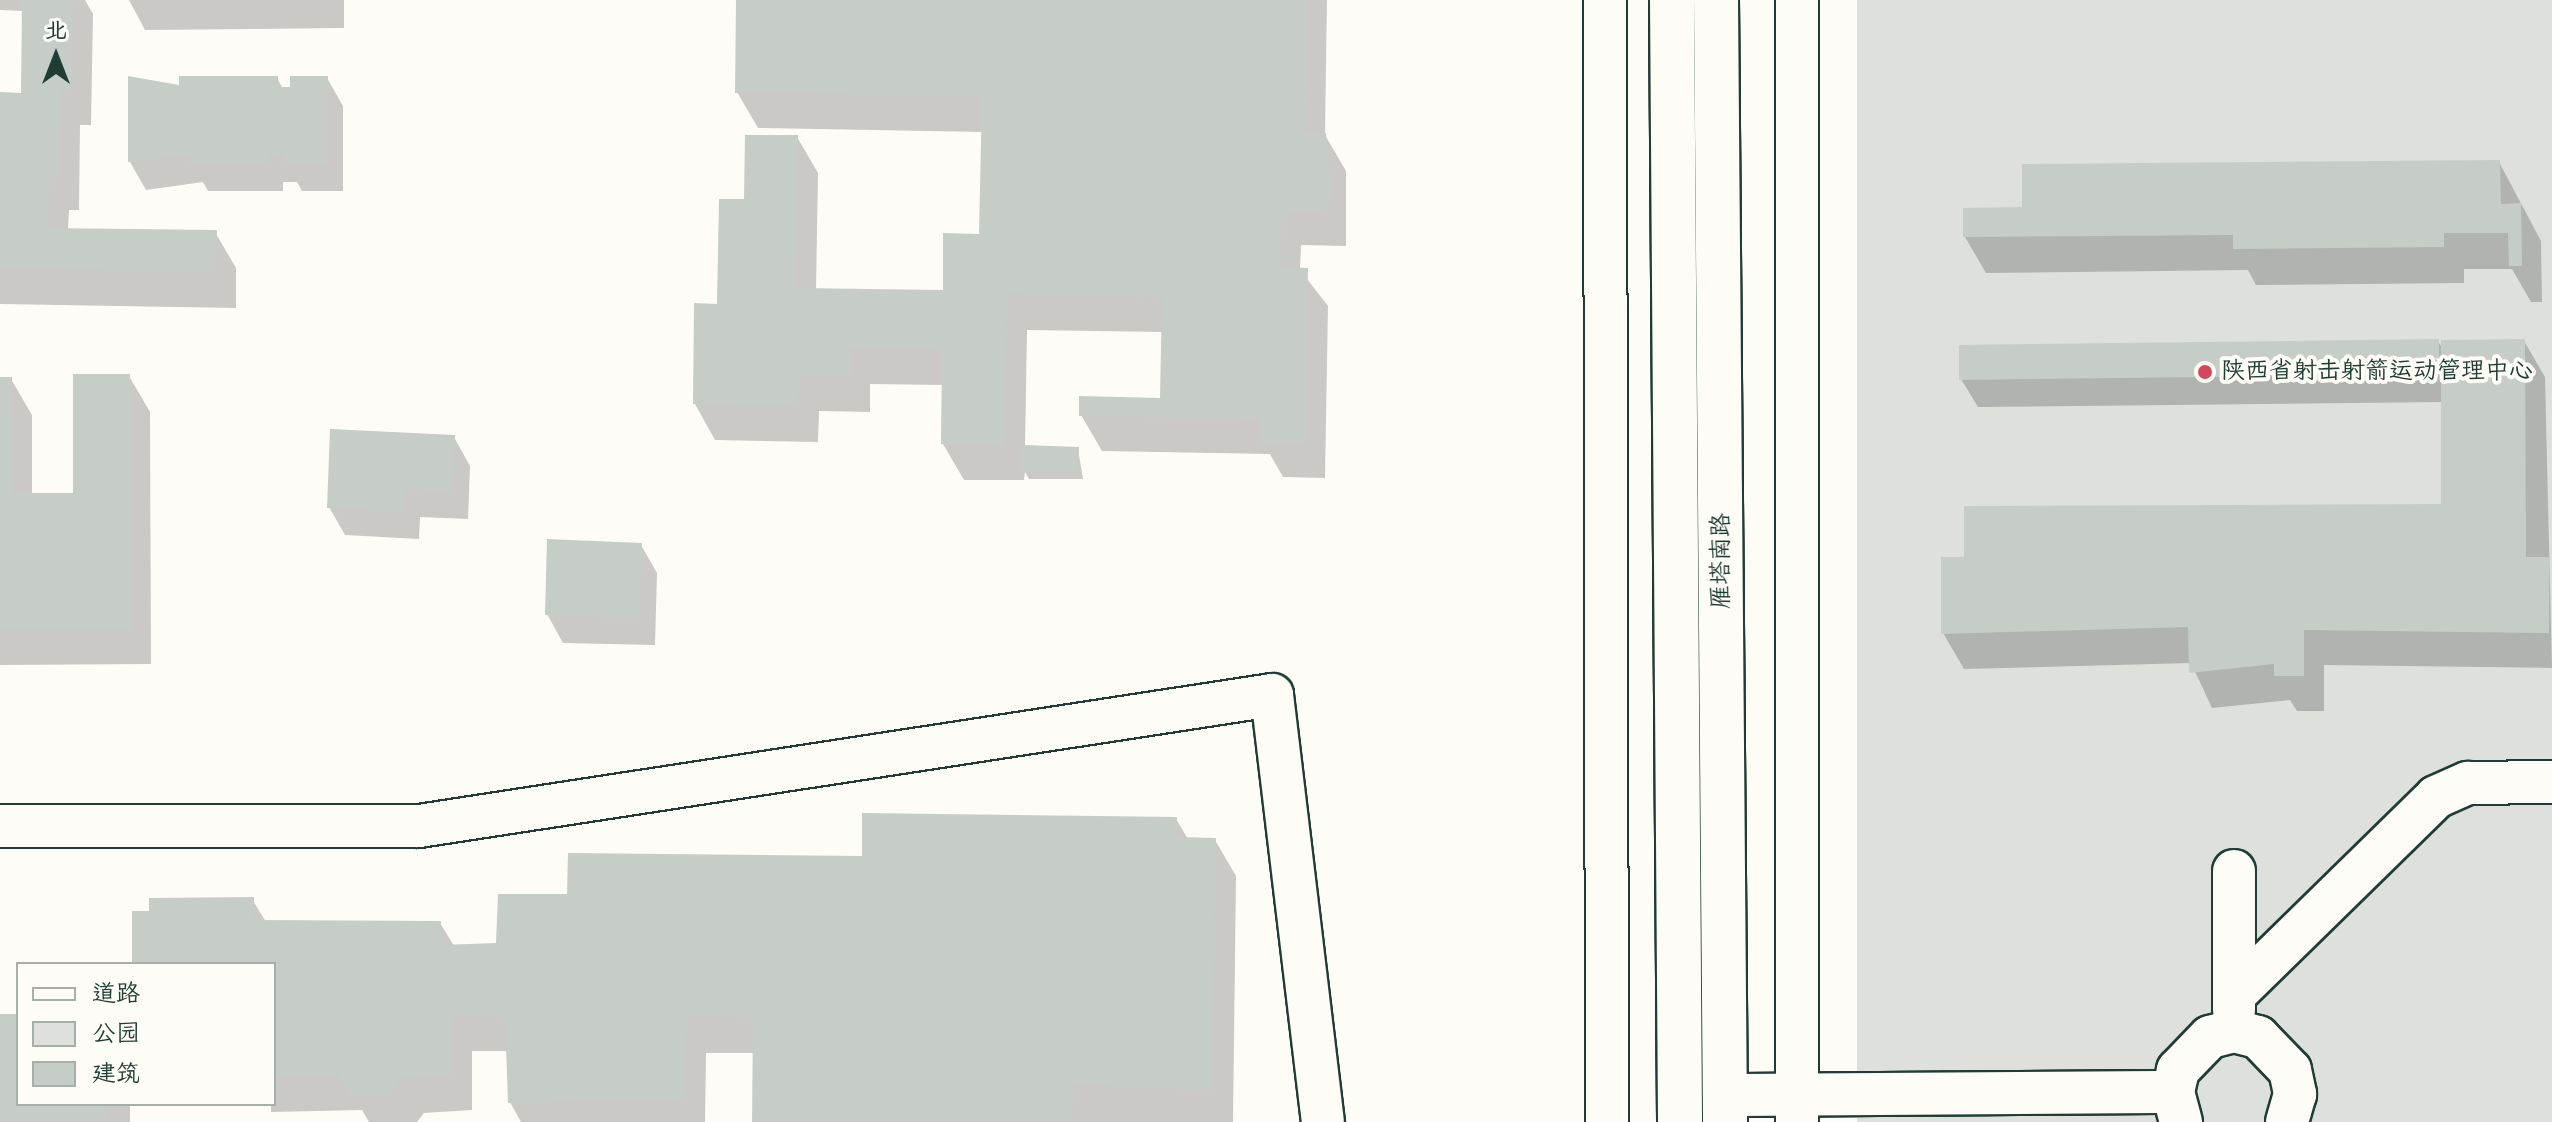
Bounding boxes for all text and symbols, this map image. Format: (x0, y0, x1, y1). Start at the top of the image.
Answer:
text: 北 (45, 14, 67, 49)
north arrow (16, 16, 96, 96)
place label: 陕西省射击射箭运动管理中心 (2221, 358, 2533, 386)
marker: 陕西省射击射箭运动管理中心 (2196, 363, 2214, 381)
street label: 雁塔南路 (1708, 513, 1736, 609)
legend (16, 962, 276, 1106)
text: 道路 (92, 975, 140, 1014)
text: 公园 (92, 1015, 140, 1054)
text: 建筑 (92, 1055, 140, 1094)

